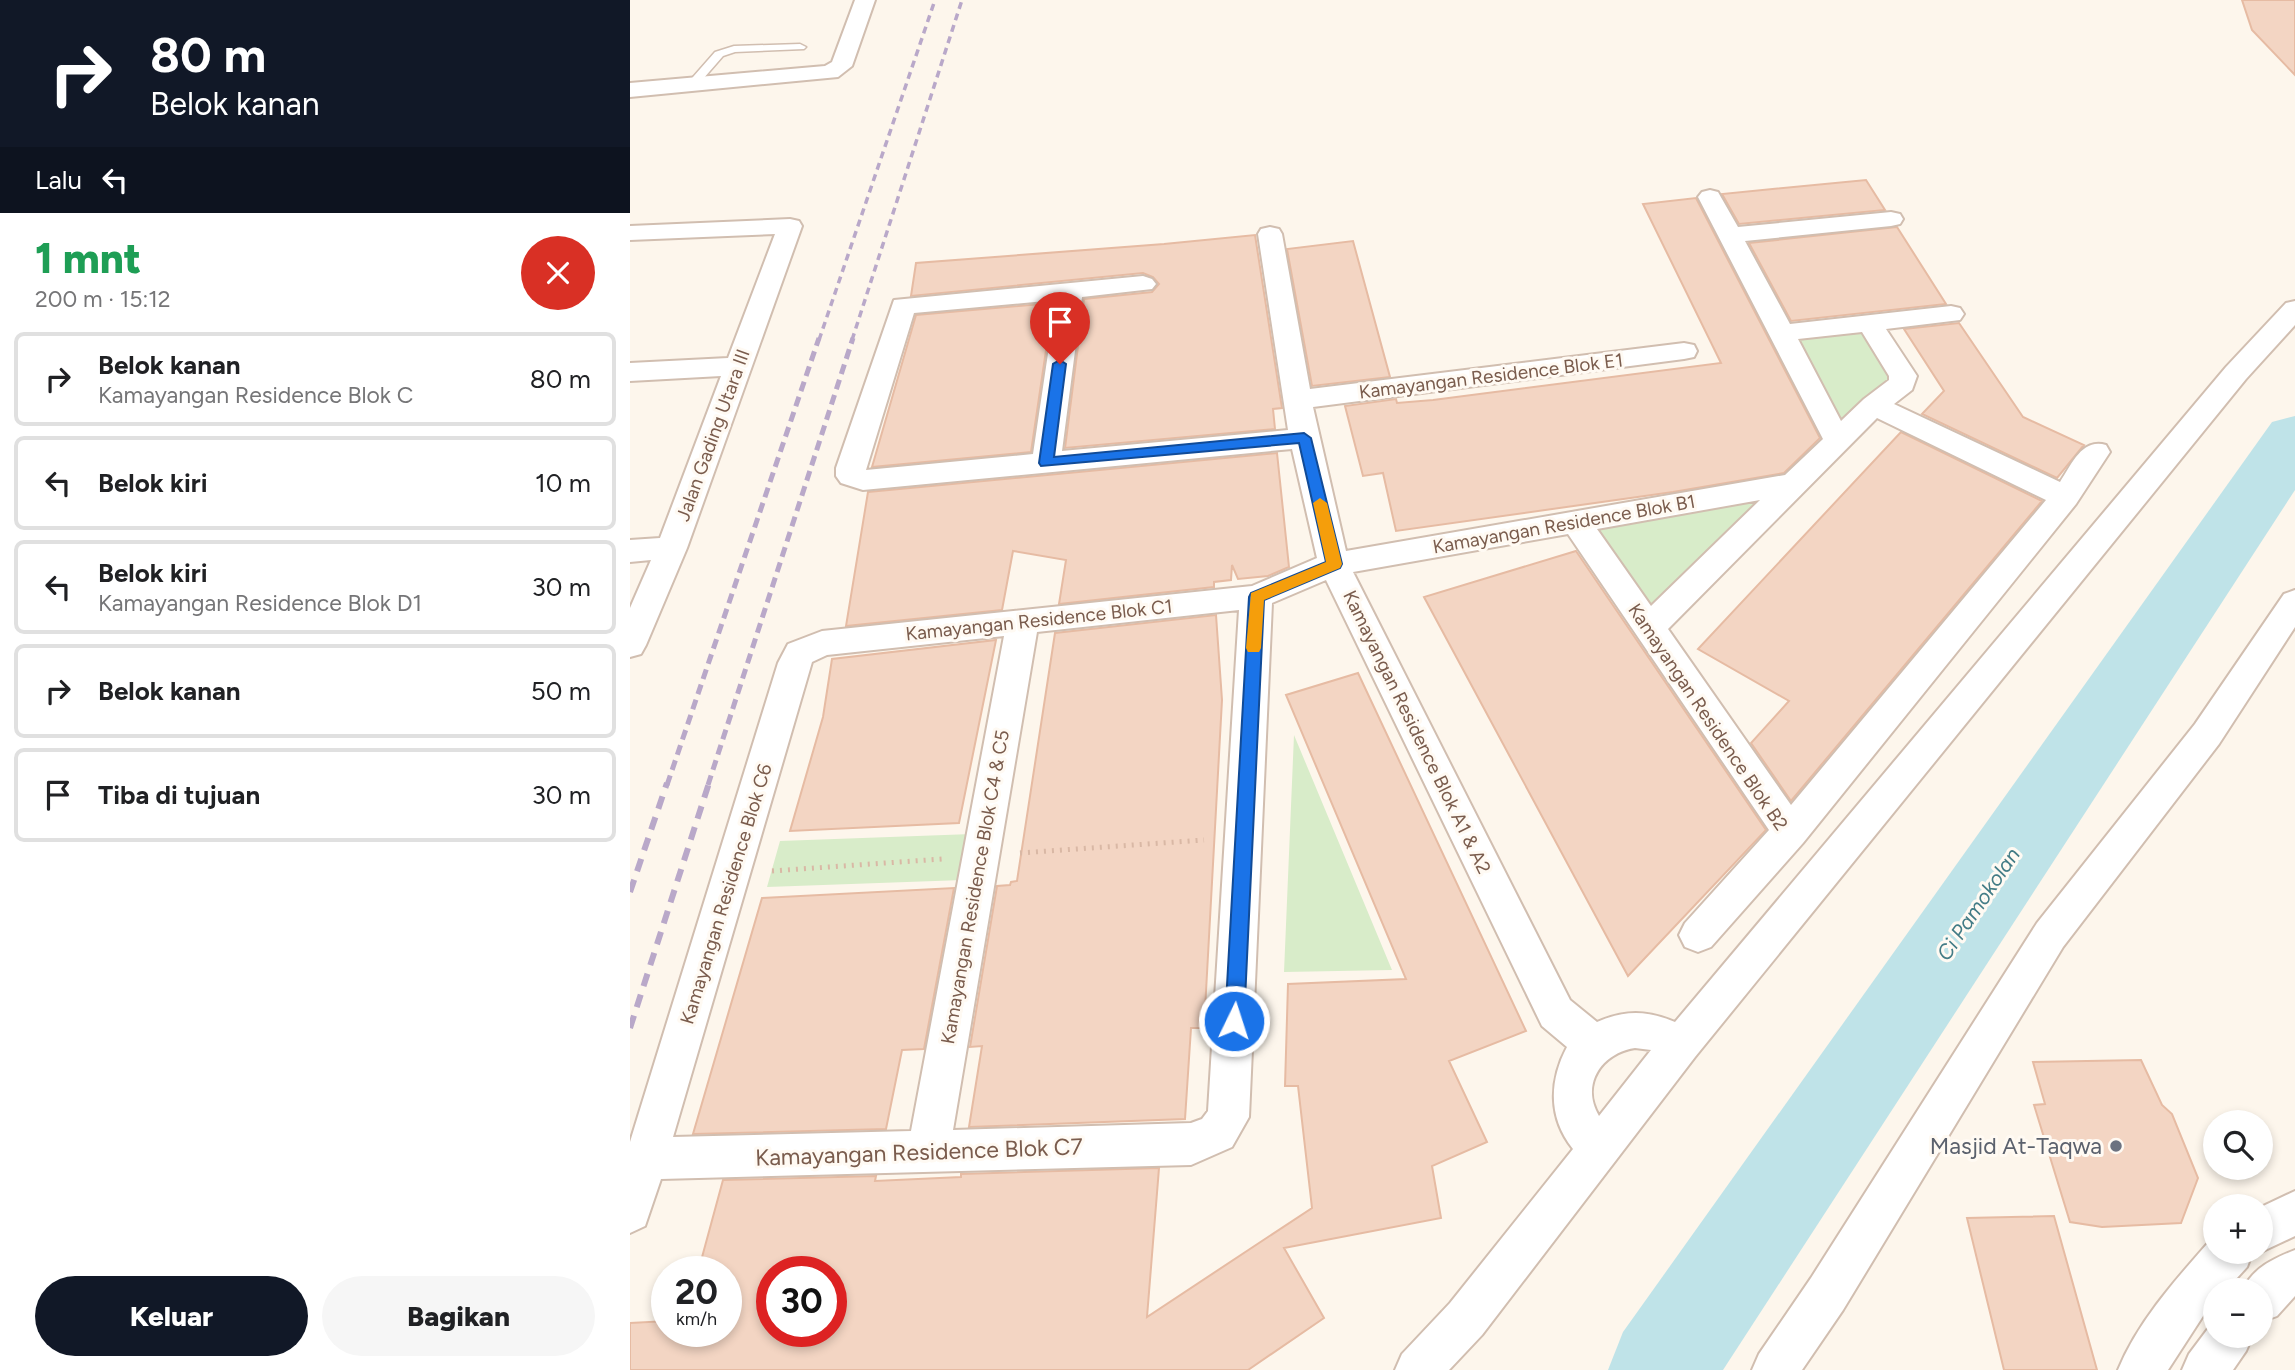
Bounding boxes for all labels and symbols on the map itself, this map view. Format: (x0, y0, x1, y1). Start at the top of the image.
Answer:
pin (1030, 292, 1090, 364)
street label: Jalan Gading Utara III (671, 346, 755, 524)
street label: Kamayangan Residence Blok E1 (1358, 348, 1624, 404)
street label: Kamayangan Residence Blok B1 (1431, 490, 1697, 558)
street label: Kamayangan Residence Blok A1 & A2 (1338, 586, 1496, 878)
street label: Kamayangan Residence Blok C1 (904, 595, 1174, 645)
street label: Kamayangan Residence Blok B2 (1623, 599, 1793, 835)
street label: Kamayangan Residence Blok C4 & C5 (936, 728, 1014, 1046)
street label: Kamayangan Residence Blok C6 (675, 761, 777, 1027)
water label: Ci Pamokolan (1931, 843, 2025, 965)
position arrow (1197, 984, 1271, 1058)
street label: Kamayangan Residence Blok C7 (755, 1132, 1083, 1172)
place label: Masjid At-Taqwa (1930, 1132, 2102, 1160)
marker: Masjid At-Taqwa (2108, 1138, 2124, 1154)
speed limit sign: 30 (756, 1256, 847, 1347)

